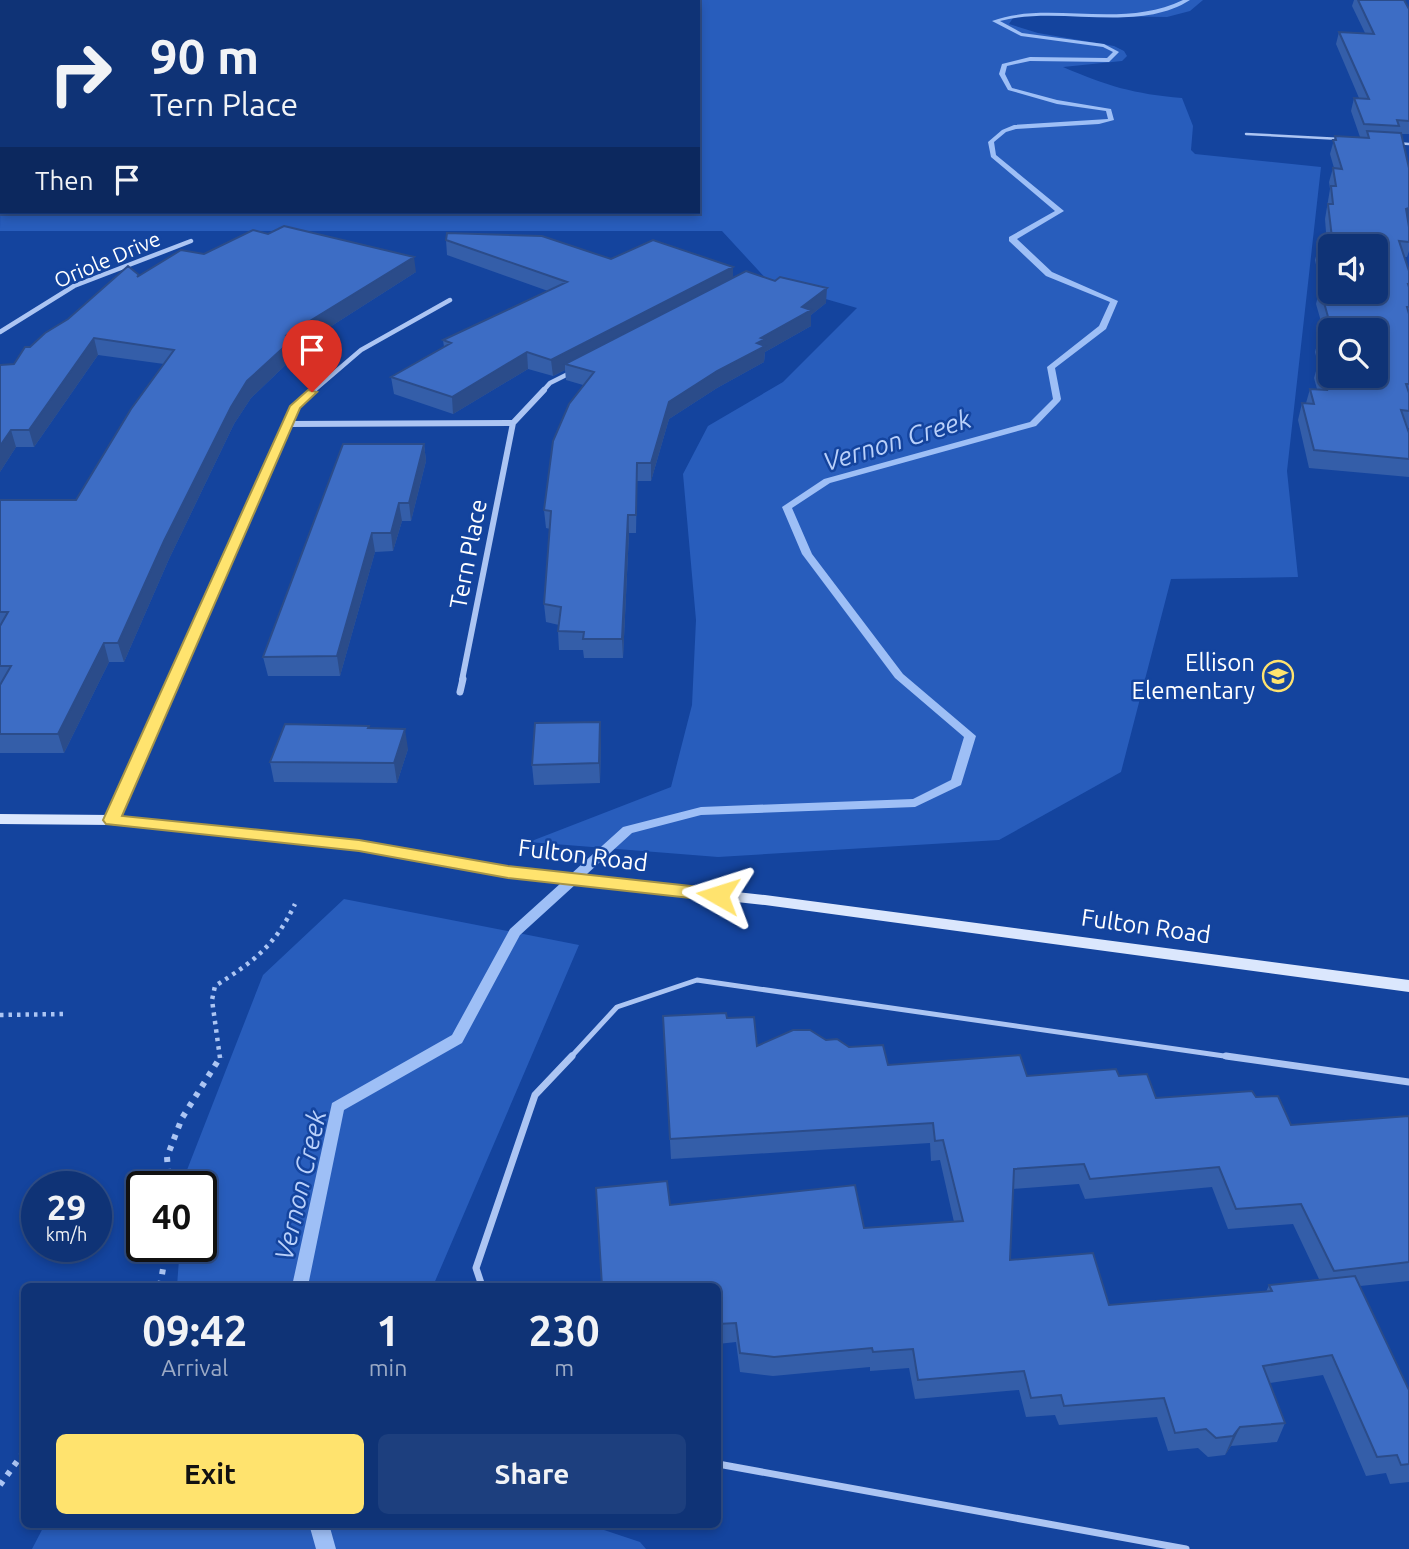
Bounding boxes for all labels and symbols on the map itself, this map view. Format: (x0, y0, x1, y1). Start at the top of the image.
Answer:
street label: Oriole Drive (50, 226, 164, 292)
pin (282, 320, 342, 392)
water label: Vernon Creek (820, 404, 975, 476)
street label: Tern Place (444, 497, 492, 611)
place label: Ellison Elementary (1131, 649, 1255, 704)
school or university icon: Ellison Elementary (1261, 659, 1295, 693)
street label: Fulton Road (517, 834, 649, 876)
position arrow (681, 858, 755, 932)
street label: Fulton Road (1080, 904, 1212, 948)
water label: Vernon Creek (269, 1107, 331, 1263)
speed limit sign: 40 (126, 1171, 217, 1262)

